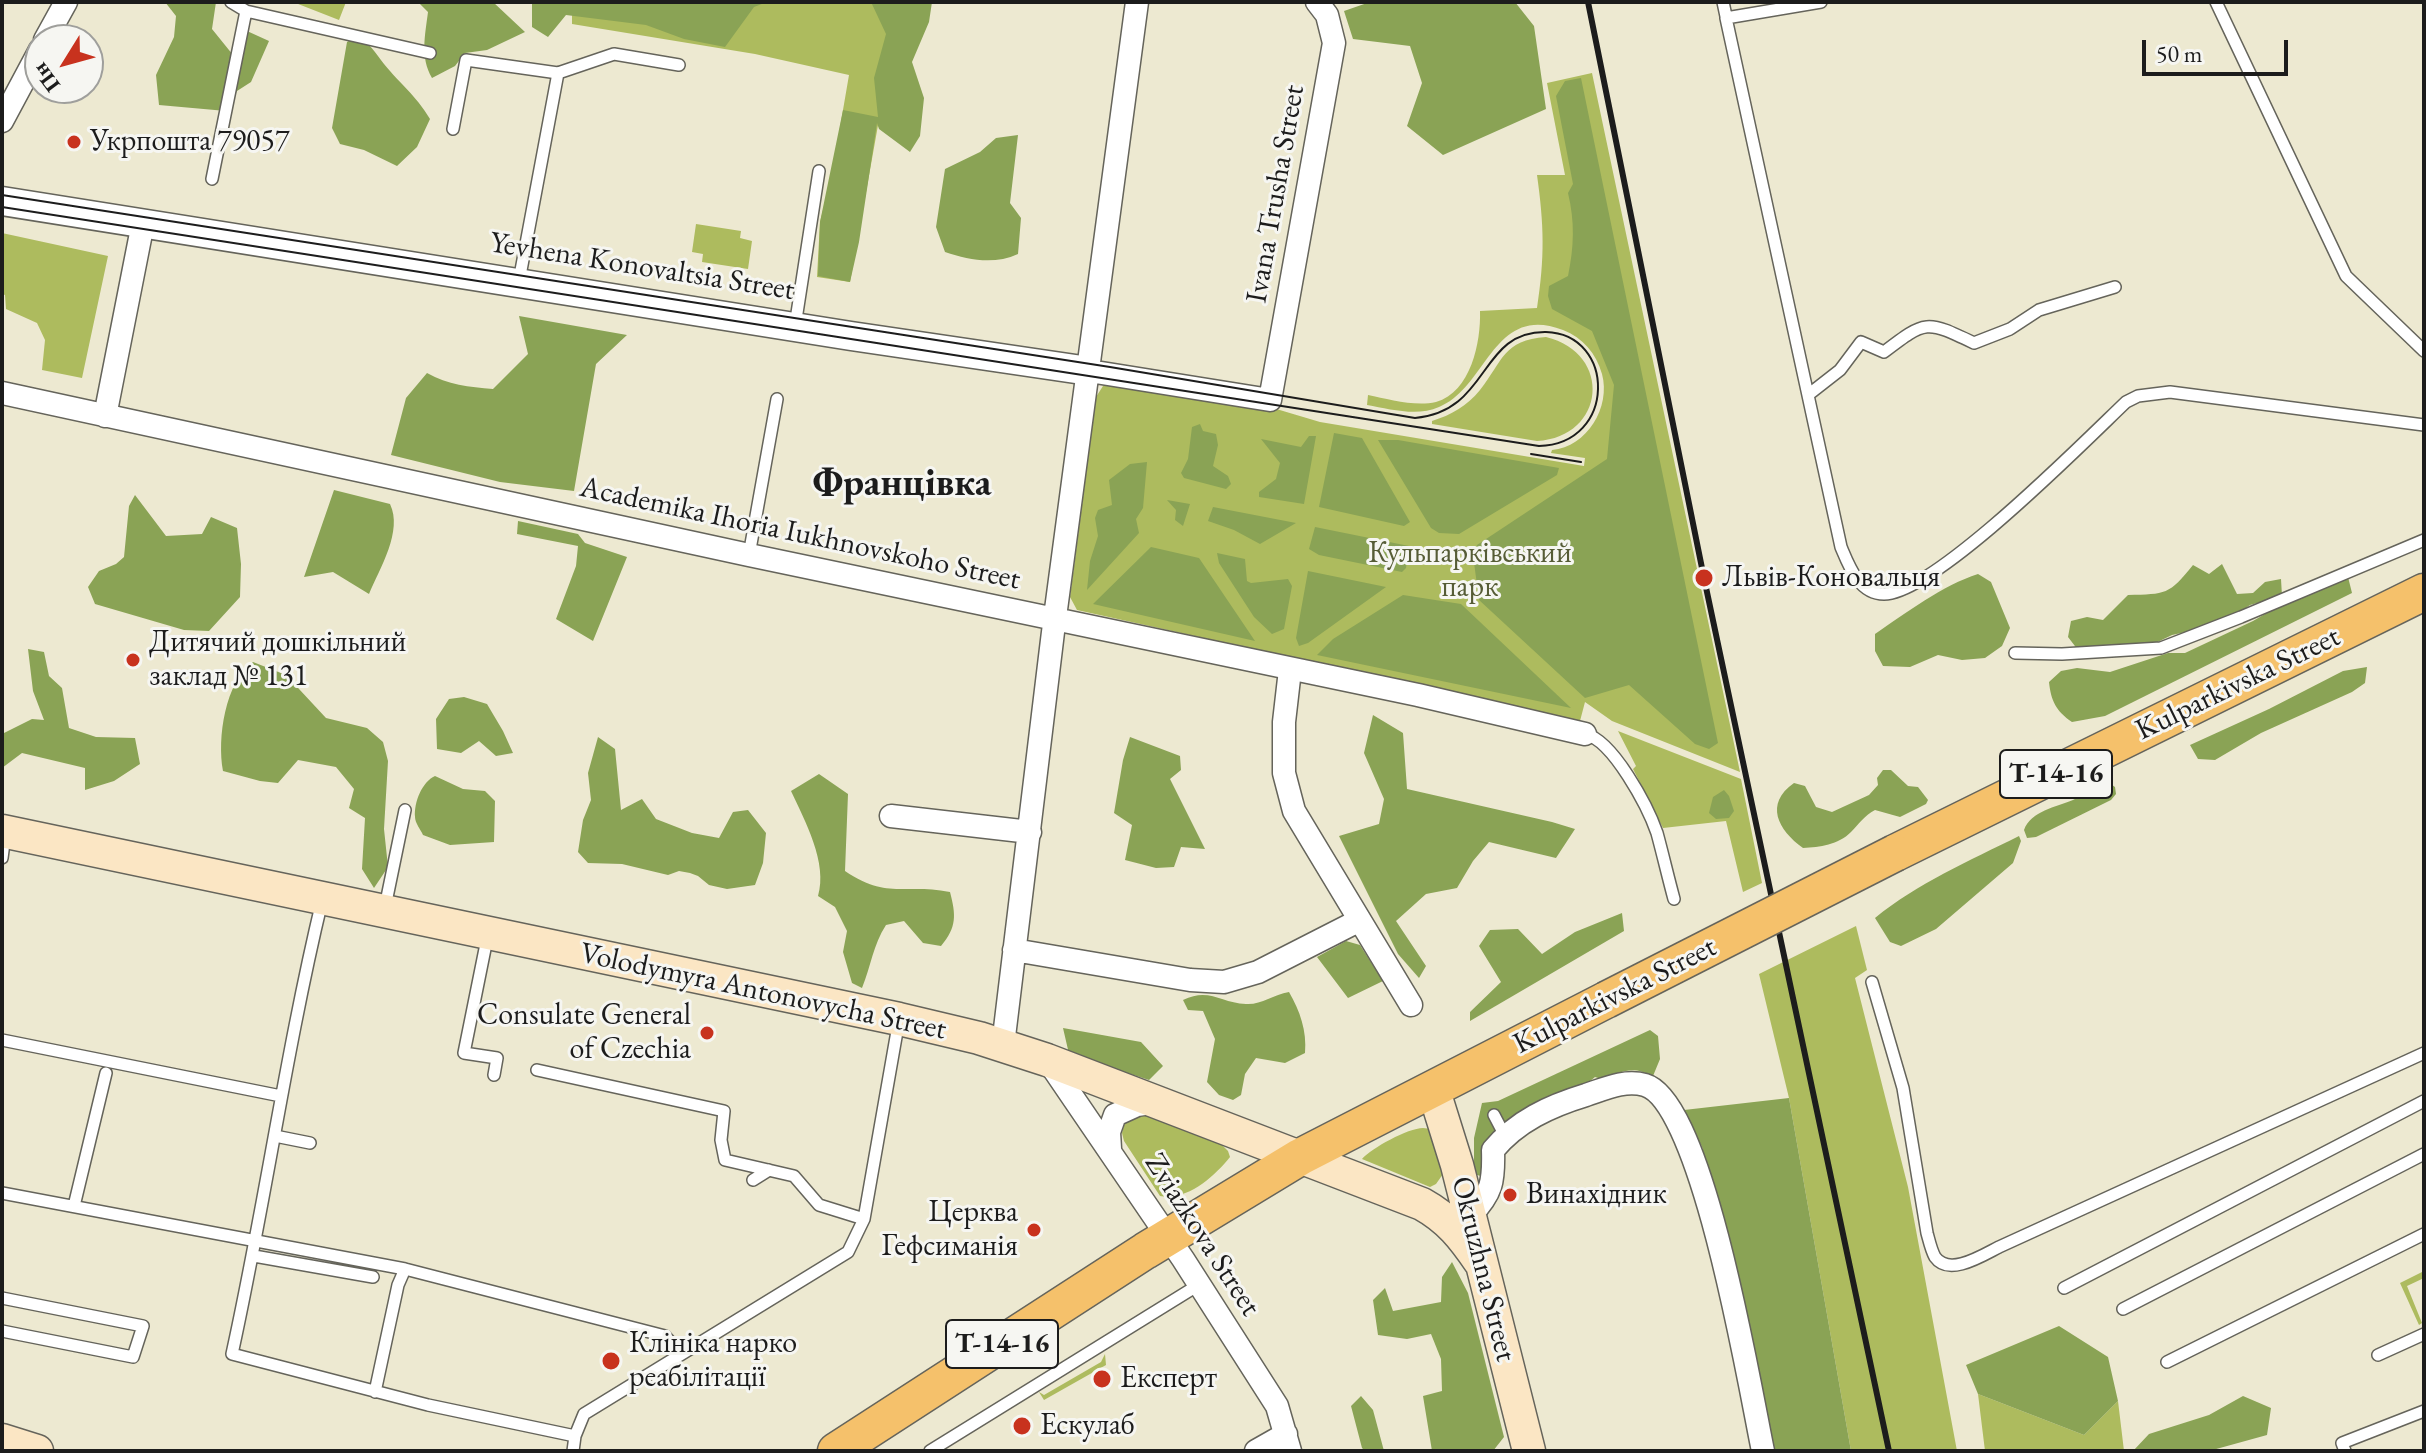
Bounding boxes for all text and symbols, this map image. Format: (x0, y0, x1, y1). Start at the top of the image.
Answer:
north arrow (24, 24, 104, 104)
scale bar (2146, 24, 2292, 74)
text: 50 m (2156, 38, 2203, 69)
text: Пн (25, 57, 67, 98)
street label: Ivana Trusha Street (1239, 82, 1313, 306)
place label: Укрпошта 79057 (90, 124, 289, 160)
marker: Укрпошта 79057 (65, 133, 83, 151)
street label: Yevhena Konovaltsia Street (487, 225, 797, 309)
district label: Францівка (813, 462, 991, 508)
street label: Academika Ihoria Iukhnovskoho Street (577, 470, 1023, 598)
park label: Кульпарківський парк (1368, 536, 1572, 606)
place label: Львів-Коновальця (1722, 560, 1940, 596)
marker: Львів-Коновальця (1693, 567, 1715, 589)
street label: Kulparkivska Street (2130, 619, 2346, 749)
place label: Дитячий дошкільний заклад № 131 (149, 625, 406, 696)
marker: Дитячий дошкільний заклад № 131 (124, 651, 142, 669)
road number: Т-14-16 (2000, 750, 2112, 798)
street label: Kulparkivska Street (1508, 929, 1722, 1063)
street label: Volodymyra Antonovycha Street (577, 936, 949, 1048)
place label: Consulate General of Czechia (477, 998, 691, 1068)
marker: Consulate General of Czechia (698, 1024, 716, 1042)
street label: Zviazkova Street (1136, 1147, 1268, 1323)
street label: Okruzhna Street (1443, 1173, 1523, 1365)
place label: Винахідник (1526, 1177, 1667, 1213)
marker: Винахідник (1501, 1186, 1519, 1204)
place label: Церква Гефсиманія (882, 1195, 1018, 1266)
marker: Церква Гефсиманія (1025, 1221, 1043, 1239)
road number: Т-14-16 (946, 1320, 1058, 1368)
place label: Клініка нарко реабілітації (629, 1326, 797, 1396)
marker: Клініка нарко реабілітації (600, 1350, 622, 1372)
place label: Експерт (1120, 1361, 1217, 1397)
marker: Експерт (1091, 1368, 1113, 1390)
place label: Ескулаб (1040, 1408, 1135, 1444)
marker: Ескулаб (1011, 1415, 1033, 1437)

